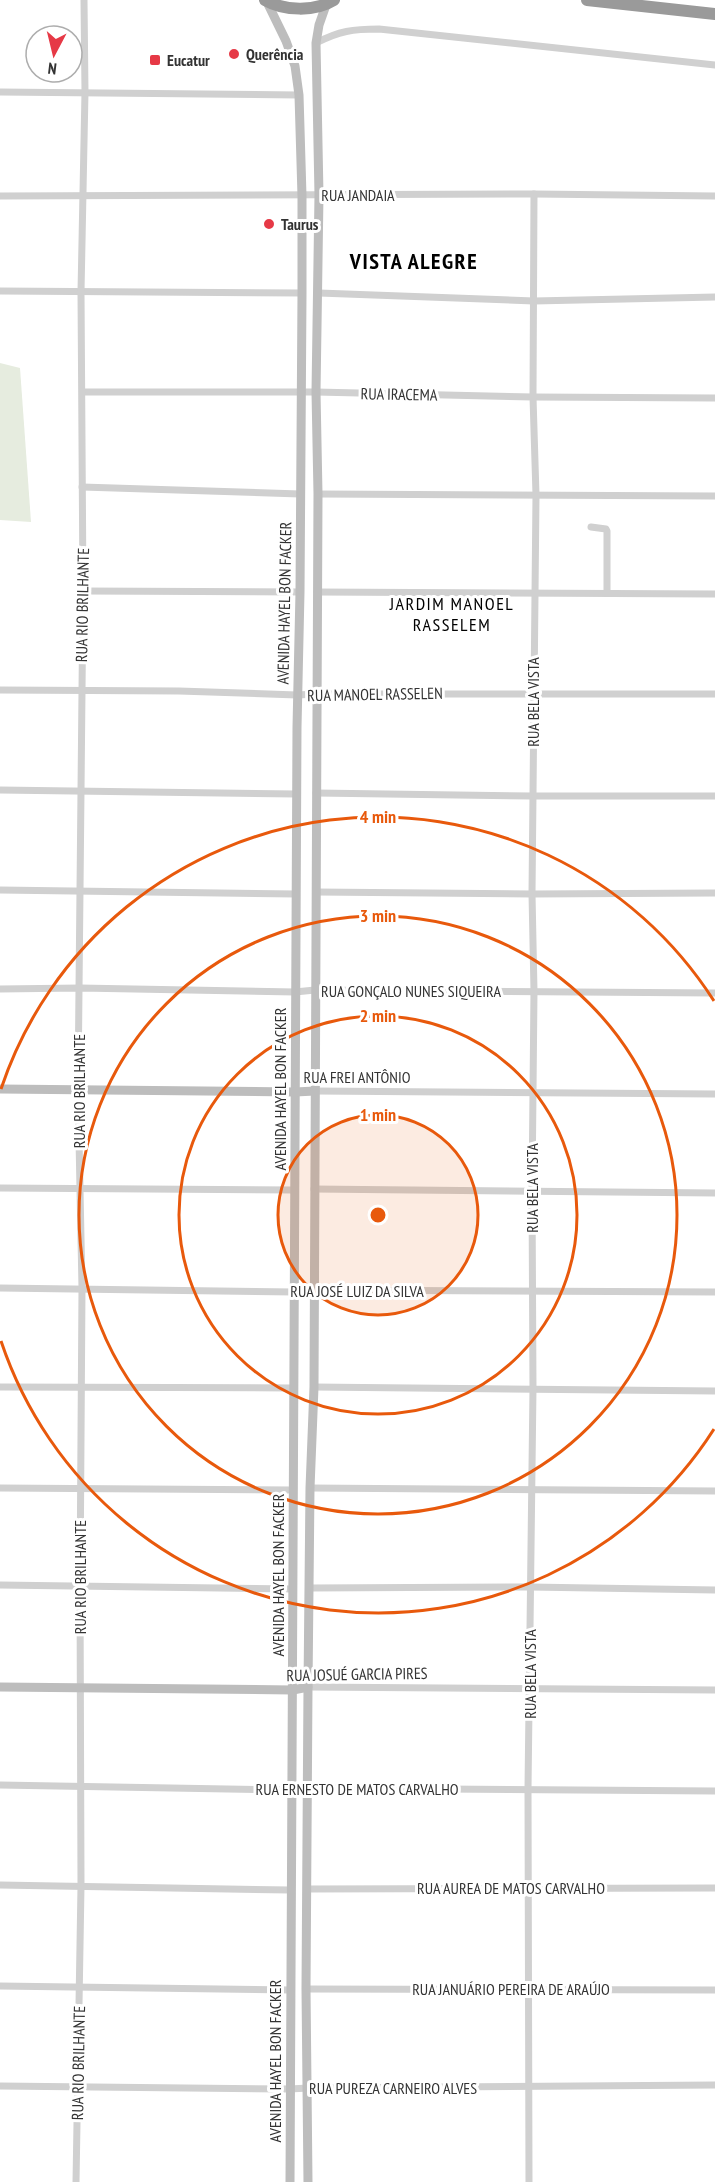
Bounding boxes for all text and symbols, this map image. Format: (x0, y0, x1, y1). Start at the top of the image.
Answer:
north arrow (24, 24, 84, 84)
place label: Querência (246, 44, 304, 64)
marker: Querência (227, 47, 241, 61)
place label: Eucatur (167, 50, 210, 70)
marker: Eucatur (148, 53, 162, 67)
text: N (47, 58, 58, 79)
street label: RUA JANDAIA (321, 185, 395, 205)
place label: Taurus (281, 214, 319, 234)
marker: Taurus (262, 217, 276, 231)
district label: VISTA ALEGRE (349, 247, 478, 275)
street label: RUA IRACEMA (360, 383, 438, 405)
street label: AVENIDA HAYEL BON FACKER (273, 521, 295, 685)
street label: RUA RIO BRILHANTE (71, 548, 93, 662)
district label: JARDIM MANOEL RASSELEM (389, 592, 514, 636)
street label: RUA BELA VISTA (523, 657, 543, 747)
street label: RUA MANOEL RASSELEN (307, 683, 443, 705)
text: 4 min (360, 805, 396, 828)
text: 3 min (360, 904, 396, 927)
street label: RUA GONÇALO NUNES SIQUEIRA (321, 981, 501, 1001)
text: 2 min (360, 1004, 396, 1027)
street label: AVENIDA HAYEL BON FACKER (270, 1007, 290, 1170)
street label: RUA RIO BRILHANTE (69, 1034, 89, 1148)
street label: RUA FREI ANTÔNIO (304, 1067, 411, 1087)
text: 1 min (360, 1103, 396, 1126)
street label: RUA BELA VISTA (522, 1143, 542, 1233)
centre of rings (368, 1205, 388, 1225)
street label: RUA JOSÉ LUIZ DA SILVA (290, 1281, 424, 1301)
street label: AVENIDA HAYEL BON FACKER (268, 1493, 288, 1656)
street label: RUA RIO BRILHANTE (70, 1520, 90, 1634)
street label: RUA BELA VISTA (520, 1629, 540, 1719)
street label: RUA JOSUÉ GARCIA PIRES (286, 1663, 428, 1685)
street label: RUA ERNESTO DE MATOS CARVALHO (255, 1779, 459, 1799)
street label: RUA AUREA DE MATOS CARVALHO (417, 1878, 605, 1898)
street label: AVENIDA HAYEL BON FACKER (265, 1979, 285, 2142)
street label: RUA JANUÁRIO PEREIRA DE ARAÚJO (412, 1979, 610, 1999)
street label: RUA RIO BRILHANTE (67, 2006, 89, 2120)
street label: RUA PUREZA CARNEIRO ALVES (309, 2078, 477, 2098)

